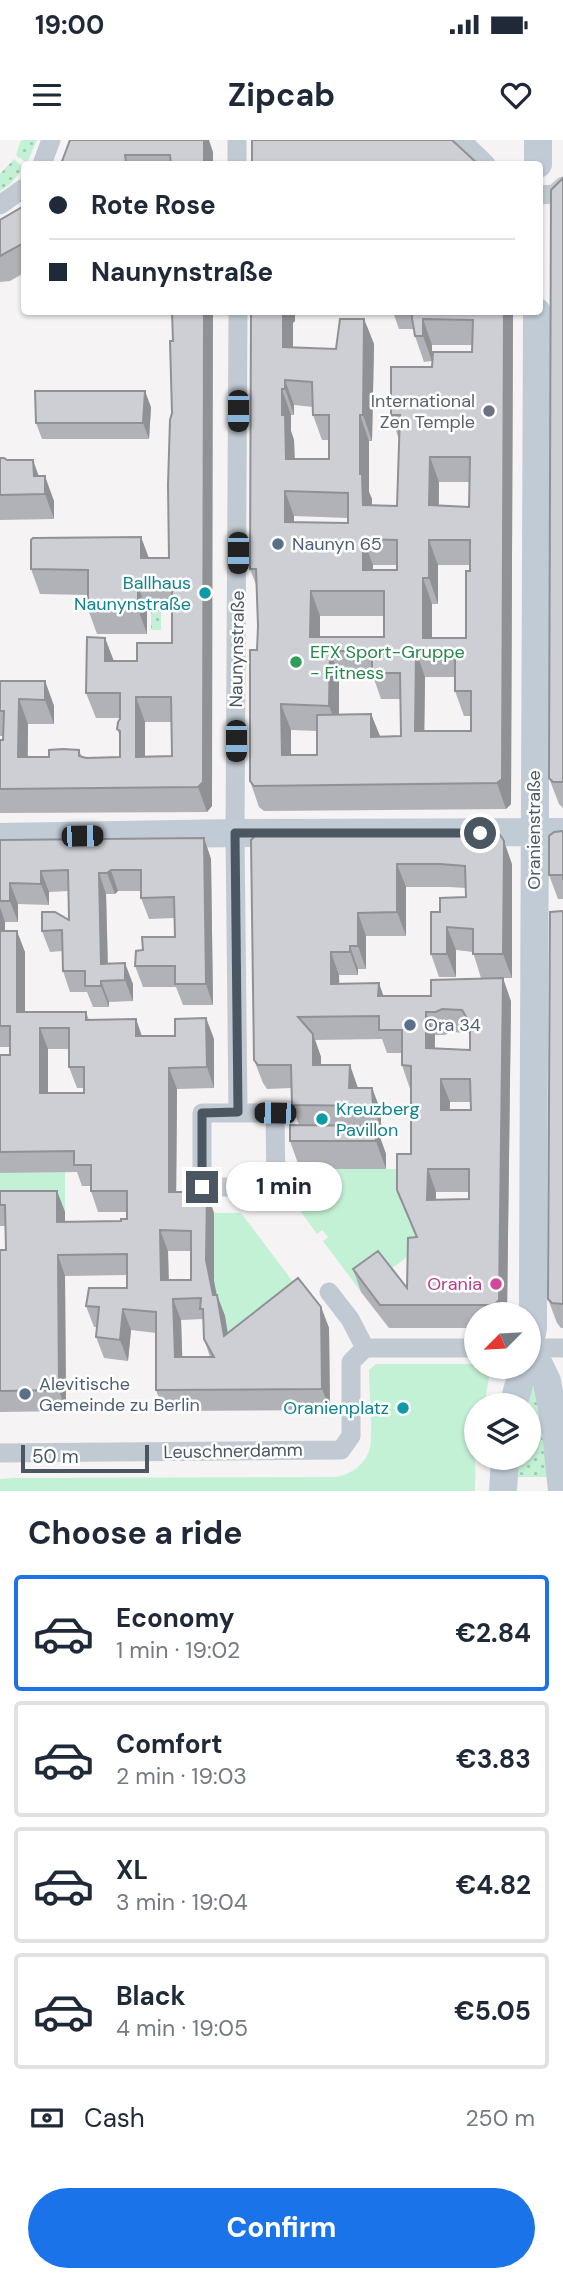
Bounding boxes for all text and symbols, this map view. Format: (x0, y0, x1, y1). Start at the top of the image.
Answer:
text: 19:00 (35, 8, 104, 42)
text: Zipcab (228, 74, 335, 116)
icon: menu (28, 76, 66, 114)
icon: heart (497, 76, 535, 114)
text: Rote Rose (91, 188, 216, 222)
text: Naunynstraße (91, 255, 273, 289)
place label: International Zen Temple (371, 389, 475, 434)
car (228, 390, 249, 432)
marker: International Zen Temple (481, 403, 497, 419)
car (228, 532, 249, 574)
place label: Naunyn 65 (292, 532, 382, 556)
marker: Naunyn 65 (270, 536, 286, 552)
place label: Ballhaus Naunynstraße (74, 571, 191, 616)
marker: Ballhaus Naunynstraße (197, 585, 213, 601)
street label: Naunynstraße (224, 590, 250, 708)
place label: EFX Sport-Gruppe - Fitness (310, 640, 465, 685)
marker: EFX Sport-Gruppe - Fitness (288, 654, 304, 670)
car (226, 720, 247, 762)
street label: Oranienstraße (522, 770, 546, 890)
route start (464, 817, 496, 849)
car (61, 825, 104, 847)
place label: Ora 34 (424, 1013, 481, 1037)
marker: Ora 34 (402, 1017, 418, 1033)
place label: Kreuzberg Pavillon (336, 1097, 420, 1142)
car (254, 1102, 297, 1124)
marker: Kreuzberg Pavillon (314, 1111, 330, 1127)
callout: 1 min (227, 1163, 342, 1212)
route end (186, 1171, 218, 1203)
text: 1 min (256, 1171, 312, 1201)
place label: Orania (427, 1272, 482, 1296)
marker: Orania (488, 1276, 504, 1292)
north arrow (464, 1302, 541, 1379)
map controls (464, 1302, 541, 1470)
place label: Alevitische Gemeinde zu Berlin (39, 1372, 200, 1417)
marker: Alevitische Gemeinde zu Berlin (17, 1386, 33, 1402)
button: layers (464, 1393, 541, 1470)
place label: Oranienplatz (283, 1396, 389, 1420)
marker: Oranienplatz (395, 1400, 411, 1416)
street label: Leuschnerdamm (163, 1438, 303, 1464)
scale bar (21, 1442, 149, 1474)
text: 50 m (32, 1444, 79, 1469)
text: Choose a ride (28, 1512, 243, 1554)
text: Economy (116, 1601, 234, 1635)
icon: car (32, 1602, 95, 1665)
text: €2.84 (456, 1616, 531, 1650)
text: 1 min · 19:02 (116, 1635, 240, 1665)
text: Comfort (116, 1727, 222, 1761)
icon: car (32, 1728, 95, 1791)
text: €3.83 (456, 1742, 531, 1776)
text: 2 min · 19:03 (116, 1761, 247, 1791)
text: XL (116, 1853, 148, 1887)
icon: car (32, 1854, 95, 1917)
text: €4.82 (456, 1868, 531, 1902)
text: 3 min · 19:04 (116, 1887, 248, 1917)
text: Black (116, 1979, 186, 2013)
icon: car (32, 1980, 95, 2043)
text: €5.05 (454, 1994, 531, 2028)
text: 4 min · 19:05 (116, 2013, 248, 2043)
icon: cash (28, 2099, 66, 2137)
text: Cash (84, 2101, 145, 2135)
text: 250 m (465, 2103, 535, 2133)
button: Confirm (28, 2188, 535, 2268)

